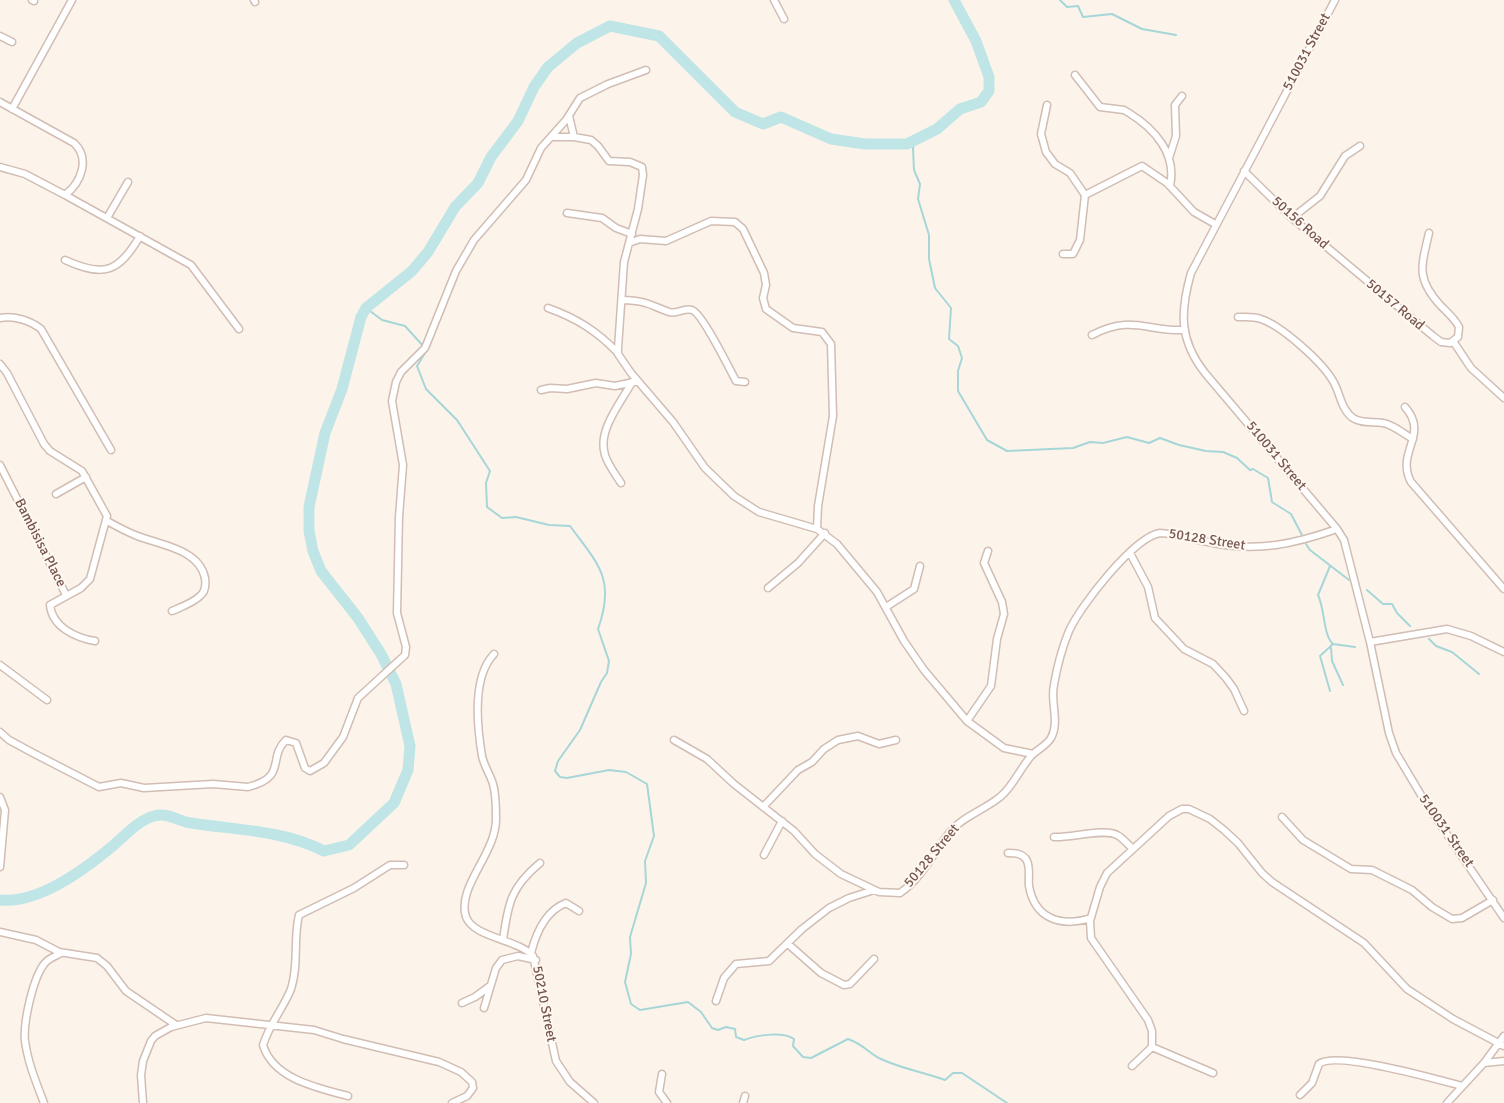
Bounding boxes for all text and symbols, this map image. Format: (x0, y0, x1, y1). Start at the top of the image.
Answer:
street label: 510031 Street (1280, 11, 1334, 93)
street label: 50156 Road (1268, 193, 1332, 253)
street label: 50157 Road (1362, 276, 1428, 334)
street label: 510031 Street (1242, 418, 1310, 494)
street label: Bambisisa Place (11, 496, 69, 590)
street label: 50128 Street (1167, 526, 1247, 554)
street label: 510031 Street (1415, 791, 1477, 871)
street label: 50128 Street (901, 821, 963, 891)
street label: 50210 Street (528, 964, 560, 1044)

